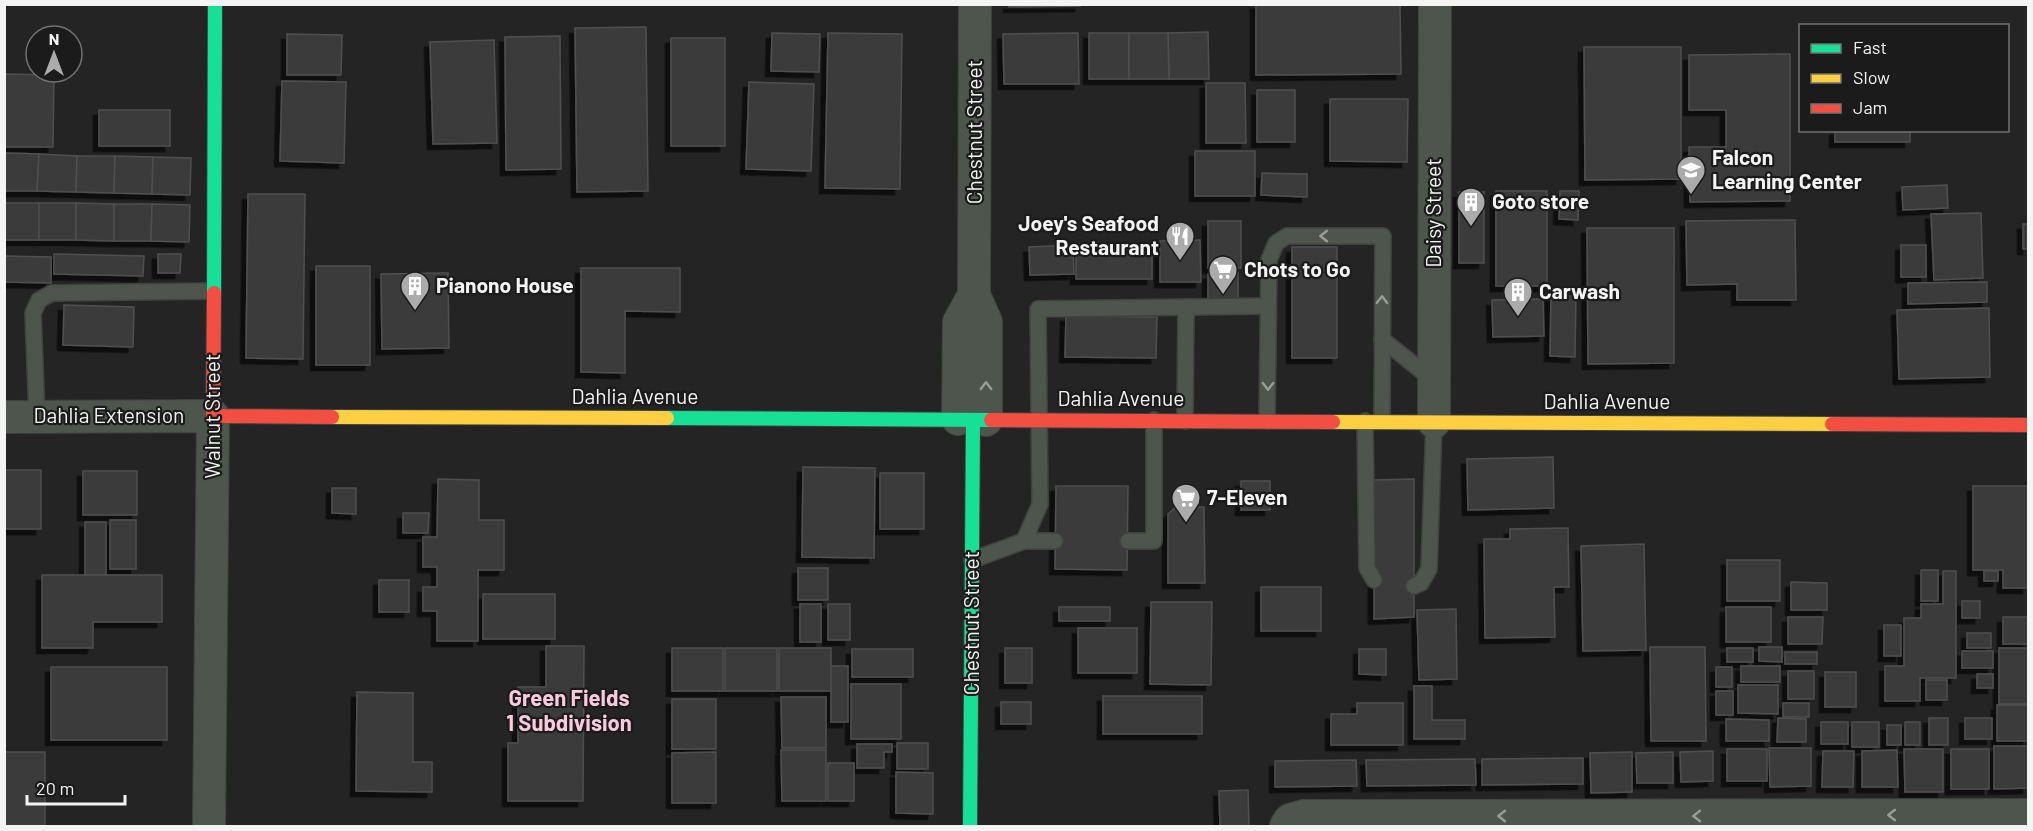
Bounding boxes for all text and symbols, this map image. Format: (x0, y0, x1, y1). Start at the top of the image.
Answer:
north arrow (24, 24, 84, 84)
legend (1799, 24, 2009, 132)
text: N (49, 29, 59, 48)
text: Fast (1853, 36, 1887, 58)
street label: Chestnut Street (961, 60, 986, 204)
text: Slow (1853, 66, 1890, 88)
text: Jam (1853, 96, 1887, 118)
place label: Falcon Learning Center (1712, 144, 1862, 193)
school or university icon: Falcon Learning Center (1675, 154, 1707, 196)
street label: Daisy Street (1420, 158, 1445, 268)
building icon: Goto store (1455, 186, 1487, 228)
place label: Goto store (1492, 188, 1589, 213)
place label: Joey's Seafood Restaurant (1018, 210, 1159, 259)
restaurant icon: Joey's Seafood Restaurant (1164, 220, 1196, 262)
one-way arrow (1320, 230, 1329, 242)
supermarket icon: Chots to Go (1207, 254, 1239, 296)
place label: Chots to Go (1244, 256, 1351, 281)
building icon: Pianono House (399, 270, 431, 312)
place label: Pianono House (436, 272, 574, 297)
building icon: Carwash (1502, 276, 1534, 318)
place label: Carwash (1539, 278, 1620, 303)
one-way arrow (1376, 295, 1388, 304)
street label: Walnut Street (199, 354, 224, 478)
one-way arrow (980, 382, 992, 391)
one-way arrow (1261, 382, 1274, 391)
street label: Dahlia Avenue (572, 383, 698, 408)
street label: Dahlia Avenue (1058, 385, 1184, 410)
street label: Dahlia Avenue (1544, 388, 1670, 413)
street label: Dahlia Extension (34, 402, 184, 427)
supermarket icon: 7-Eleven (1170, 482, 1202, 524)
place label: 7-Eleven (1207, 484, 1287, 509)
street label: Chestnut Street (958, 551, 983, 695)
district label: Green Fields 1 Subdivision (506, 684, 632, 735)
scale bar (27, 768, 124, 806)
text: 20 m (36, 777, 74, 799)
one-way arrow (1888, 809, 1897, 821)
one-way arrow (1498, 810, 1507, 822)
one-way arrow (1693, 810, 1702, 822)

